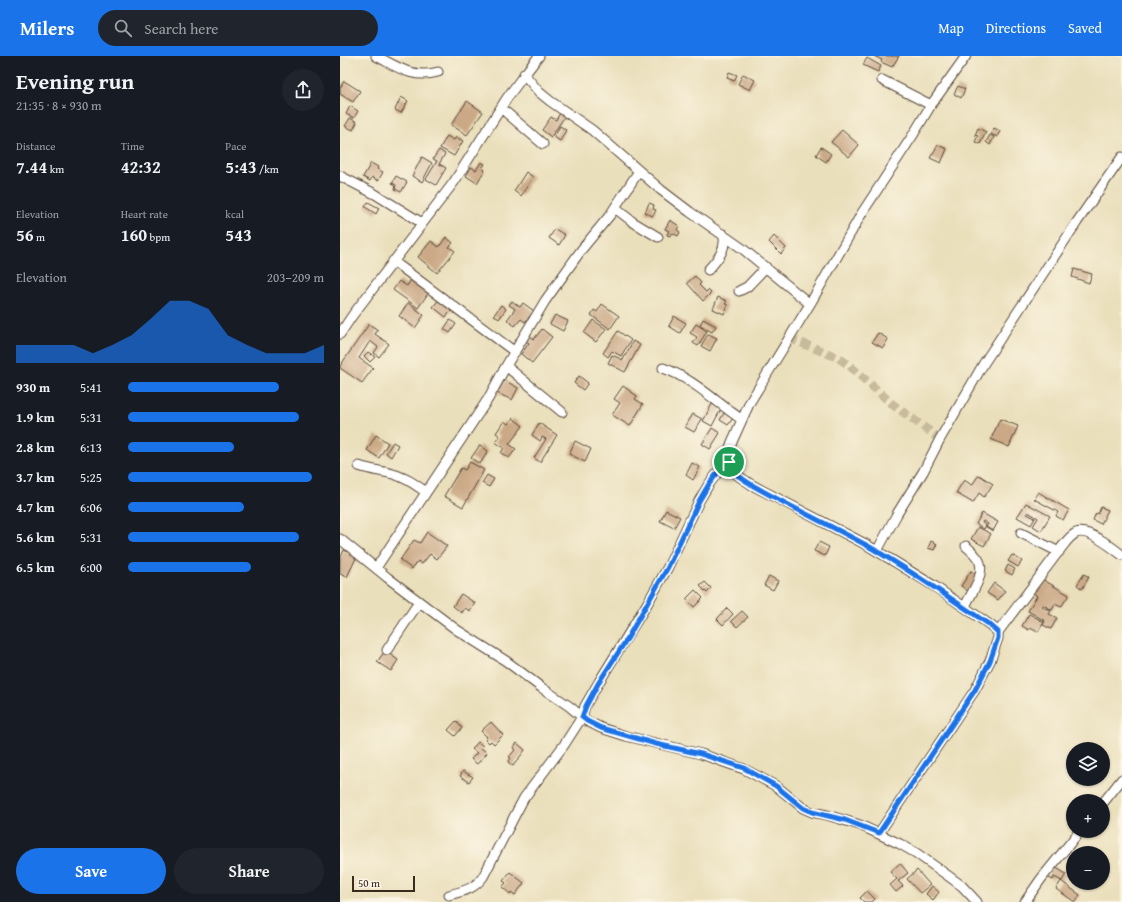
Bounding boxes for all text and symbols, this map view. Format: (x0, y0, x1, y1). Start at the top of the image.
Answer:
search box (98, 10, 378, 46)
text: Milers (20, 14, 74, 42)
icon: search (112, 17, 134, 39)
text: Search here (144, 18, 218, 39)
text: Map (938, 18, 964, 38)
text: Directions (986, 18, 1046, 38)
text: Saved (1068, 18, 1102, 38)
text: Evening run (16, 65, 134, 97)
button: share (282, 69, 324, 111)
text: 21:35 · 8 × 930 m (16, 96, 102, 115)
text: Distance (16, 138, 55, 154)
text: Time (121, 138, 144, 154)
text: Pace (225, 138, 246, 154)
text: 7.44 (16, 154, 47, 179)
text: 42:32 (121, 154, 161, 179)
text: 5:43 (225, 154, 257, 179)
text: km (47, 161, 64, 177)
text: /km (257, 161, 279, 177)
text: Elevation (16, 206, 59, 222)
text: Heart rate (121, 206, 168, 222)
text: kcal (225, 206, 244, 222)
text: 56 (16, 222, 34, 247)
text: 160 (121, 222, 147, 247)
text: 543 (225, 222, 252, 247)
text: m (34, 229, 45, 245)
text: bpm (147, 229, 170, 245)
text: Elevation (16, 268, 67, 287)
text: 203–209 m (267, 268, 324, 287)
text: 930 m (16, 378, 50, 397)
text: 5:41 (80, 378, 102, 397)
text: 1.9 km (16, 408, 55, 427)
text: 5:31 (80, 408, 102, 427)
text: 2.8 km (16, 438, 55, 457)
text: 6:13 (80, 438, 102, 457)
pin (712, 445, 746, 479)
icon: arrive (718, 451, 740, 473)
text: 3.7 km (16, 468, 55, 487)
text: 5:25 (80, 468, 102, 487)
text: 4.7 km (16, 498, 55, 517)
text: 6:06 (80, 498, 102, 517)
text: 5.6 km (16, 528, 55, 547)
text: 5:31 (80, 528, 102, 547)
text: 6.5 km (16, 558, 55, 577)
text: 6:00 (80, 558, 102, 577)
map controls (1066, 742, 1110, 890)
button: layers (1066, 742, 1110, 786)
button: + (1066, 794, 1110, 838)
button: − (1066, 846, 1110, 890)
button: Save (16, 848, 166, 894)
button: Share (174, 848, 324, 894)
scale bar (352, 874, 415, 893)
text: 50 m (358, 875, 380, 891)

